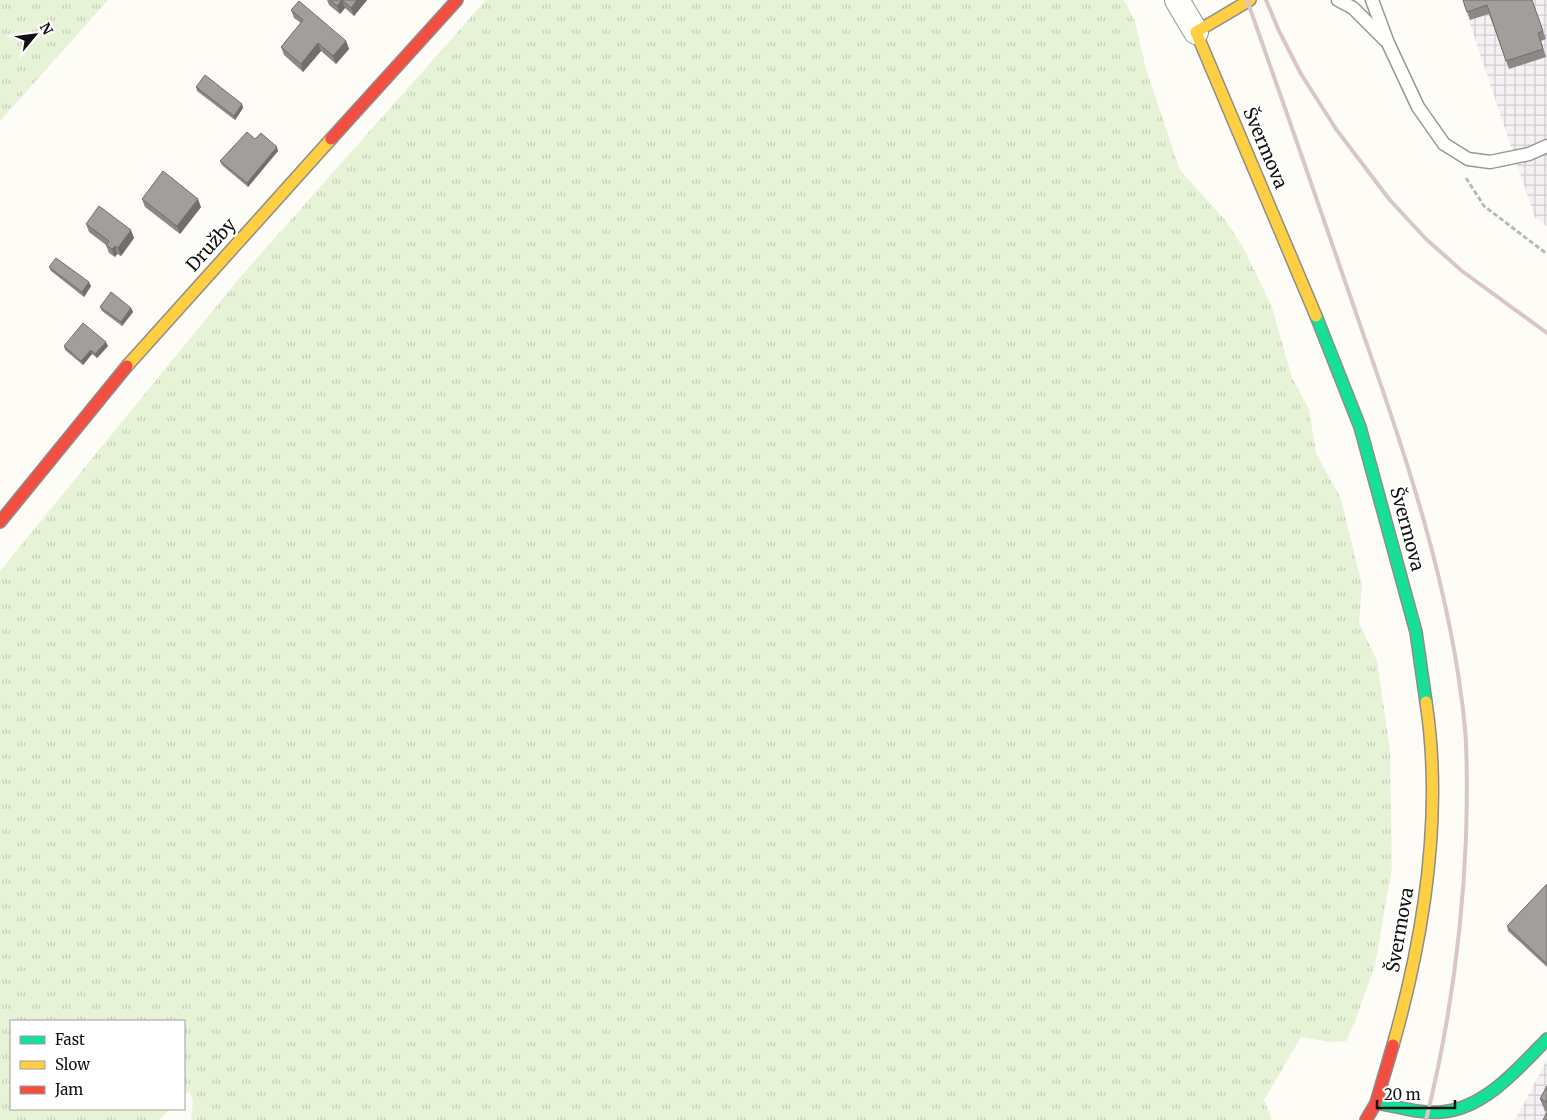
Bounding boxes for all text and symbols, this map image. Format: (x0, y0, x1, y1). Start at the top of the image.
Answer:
north arrow (10, 10, 60, 60)
text: N (36, 19, 57, 38)
street label: Švermova (1238, 104, 1293, 192)
street label: Družby (181, 213, 241, 276)
street label: Švermova (1385, 484, 1430, 574)
street label: Švermova (1381, 885, 1418, 974)
legend (10, 1020, 185, 1110)
text: Fast (55, 1030, 85, 1049)
text: Slow (55, 1055, 90, 1074)
scale bar (1377, 1078, 1454, 1110)
text: Jam (54, 1080, 83, 1099)
text: 20 m (1384, 1085, 1421, 1104)

